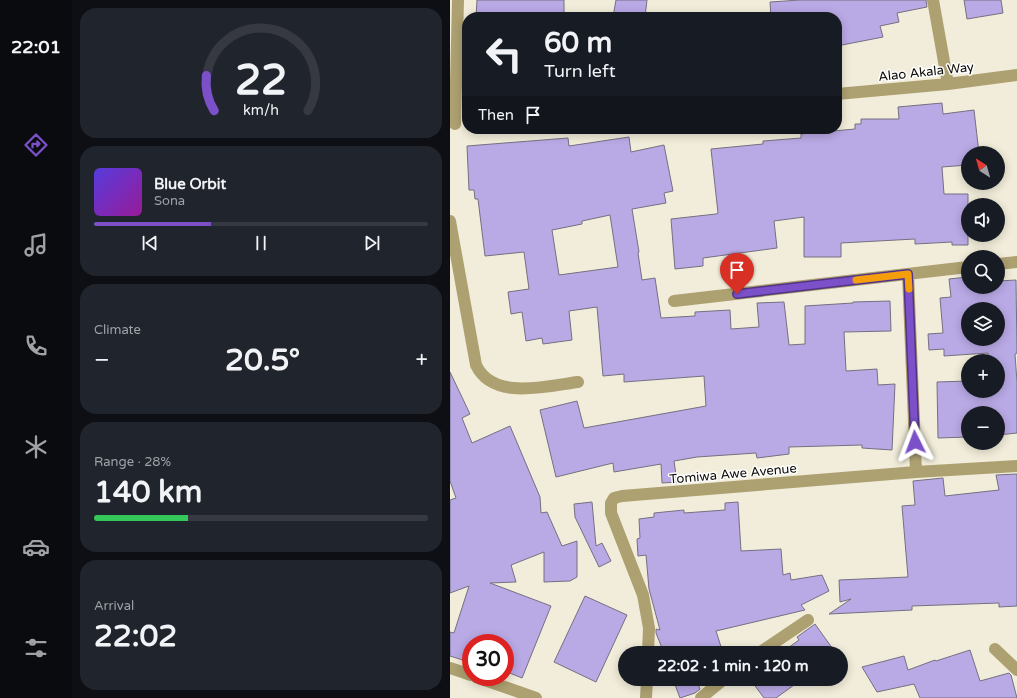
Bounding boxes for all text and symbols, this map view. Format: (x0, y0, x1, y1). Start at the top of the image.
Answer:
text: 60 m (544, 26, 612, 60)
icon: left (478, 28, 530, 80)
text: 22:01 (11, 36, 61, 58)
text: 22 (235, 56, 287, 106)
street label: Alao Akala Way (878, 59, 975, 85)
text: Turn left (544, 60, 616, 82)
text: km/h (243, 102, 279, 119)
icon: arrive (522, 104, 544, 126)
text: Then (478, 106, 514, 124)
icon: directions (22, 131, 50, 159)
north arrow (961, 146, 1005, 190)
map controls (961, 146, 1005, 450)
text: Blue Orbit (154, 175, 226, 193)
text: Sona (154, 193, 185, 209)
button: sound (961, 198, 1005, 242)
icon: music (22, 231, 50, 259)
icon: previous (139, 232, 161, 254)
icon: pause (250, 232, 272, 254)
icon: next (361, 232, 383, 254)
button: search (961, 250, 1005, 294)
pin (720, 253, 754, 294)
icon: arrive (726, 259, 748, 281)
button: layers (961, 302, 1005, 346)
text: Climate (94, 322, 141, 338)
icon: phone (22, 332, 50, 360)
text: 20.5° (225, 342, 300, 379)
text: − (94, 347, 110, 373)
text: + (416, 347, 428, 373)
button: + (961, 354, 1005, 398)
button: − (961, 406, 1005, 450)
position arrow (894, 421, 936, 463)
icon: climate (22, 433, 50, 461)
text: Range · 28% (94, 454, 171, 470)
street label: Tomiwa Awe Avenue (669, 460, 797, 488)
text: 140 km (94, 474, 202, 511)
icon: car (22, 533, 50, 561)
text: Arrival (94, 598, 134, 614)
text: 22:02 (94, 618, 177, 655)
icon: filters (22, 634, 50, 662)
speed limit sign: 30 (462, 634, 514, 686)
text: 22:02 · 1 min · 120 m (658, 657, 808, 675)

